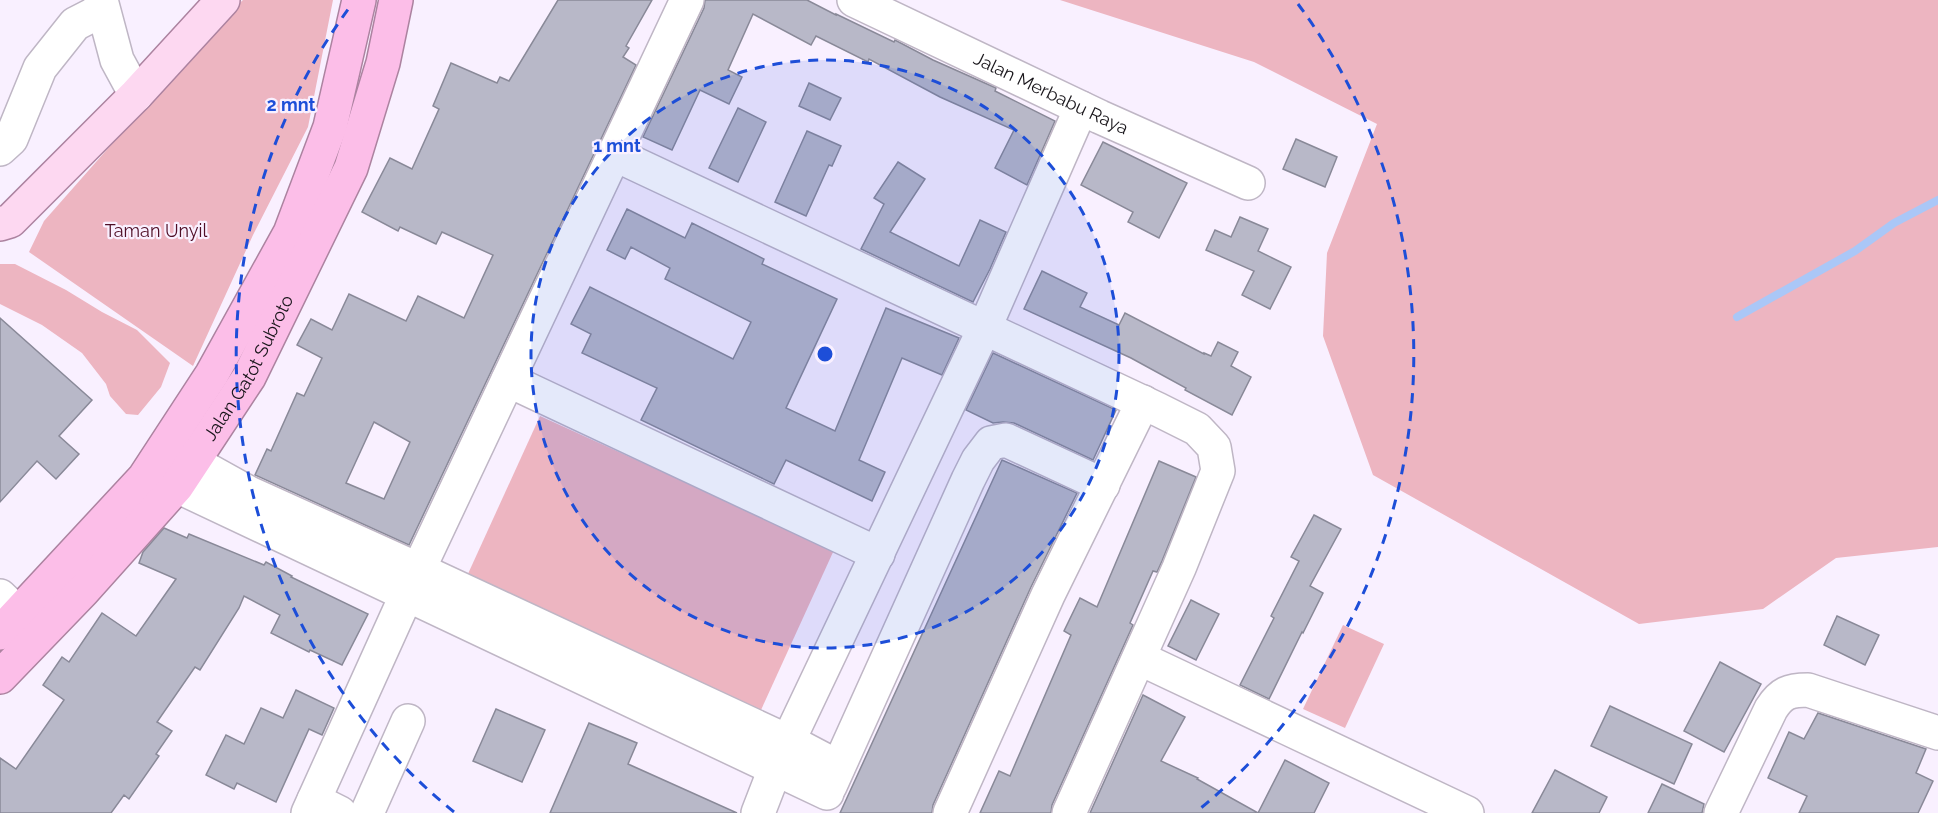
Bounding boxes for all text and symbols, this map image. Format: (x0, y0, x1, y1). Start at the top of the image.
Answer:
street label: Jalan Merbabu Raya (970, 48, 1132, 138)
text: 2 mnt (267, 94, 316, 115)
text: 1 mnt (593, 135, 641, 156)
park label: Taman Unyil (105, 220, 207, 241)
street label: Jalan Gatot Subroto (199, 291, 298, 444)
centre of rings (815, 344, 835, 364)

